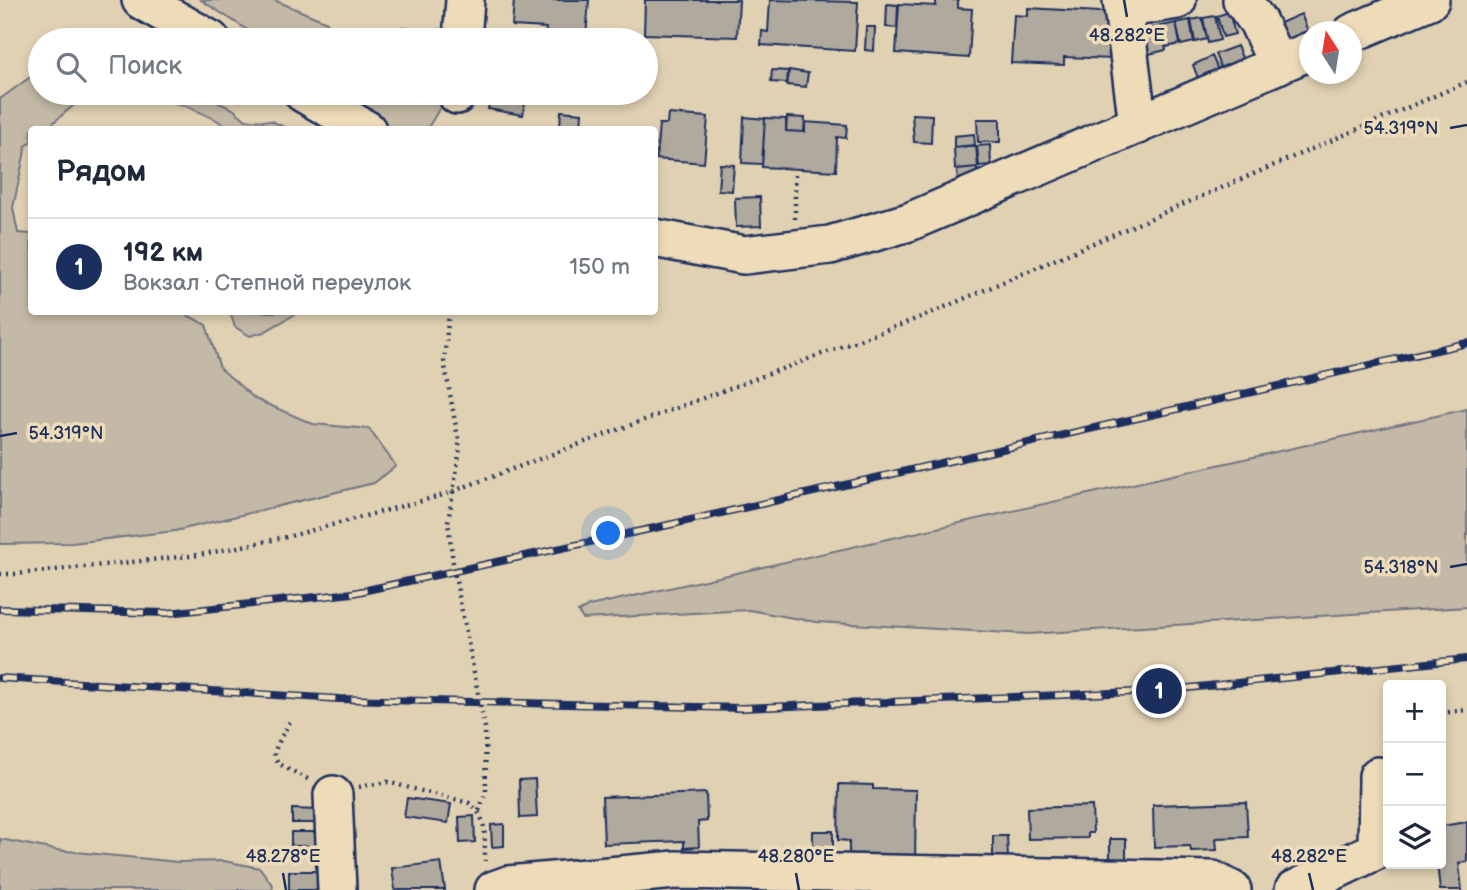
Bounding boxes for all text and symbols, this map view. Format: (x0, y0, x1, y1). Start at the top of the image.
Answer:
north arrow (1299, 21, 1362, 84)
text: 48.282°E (1089, 25, 1165, 46)
search box (28, 28, 658, 105)
icon: search (52, 48, 90, 86)
text: Поиск (108, 51, 182, 82)
text: 54.319°N (1363, 118, 1439, 139)
text: Рядом (56, 154, 146, 190)
text: 192 км (123, 238, 203, 269)
text: 1 (74, 253, 84, 281)
text: 150 m (569, 253, 630, 281)
text: Вокзал · Степной переулок (123, 269, 411, 297)
text: 54.319°N (28, 423, 104, 444)
your location (591, 516, 625, 550)
text: 54.318°N (1363, 557, 1439, 578)
pin: 1 (1136, 665, 1182, 717)
map controls (1383, 680, 1446, 869)
button: + (1383, 680, 1446, 743)
button: − (1383, 743, 1446, 806)
button: layers (1383, 806, 1446, 869)
text: 48.278°E (245, 846, 321, 867)
text: 48.280°E (758, 846, 835, 867)
text: 48.282°E (1271, 846, 1347, 867)

